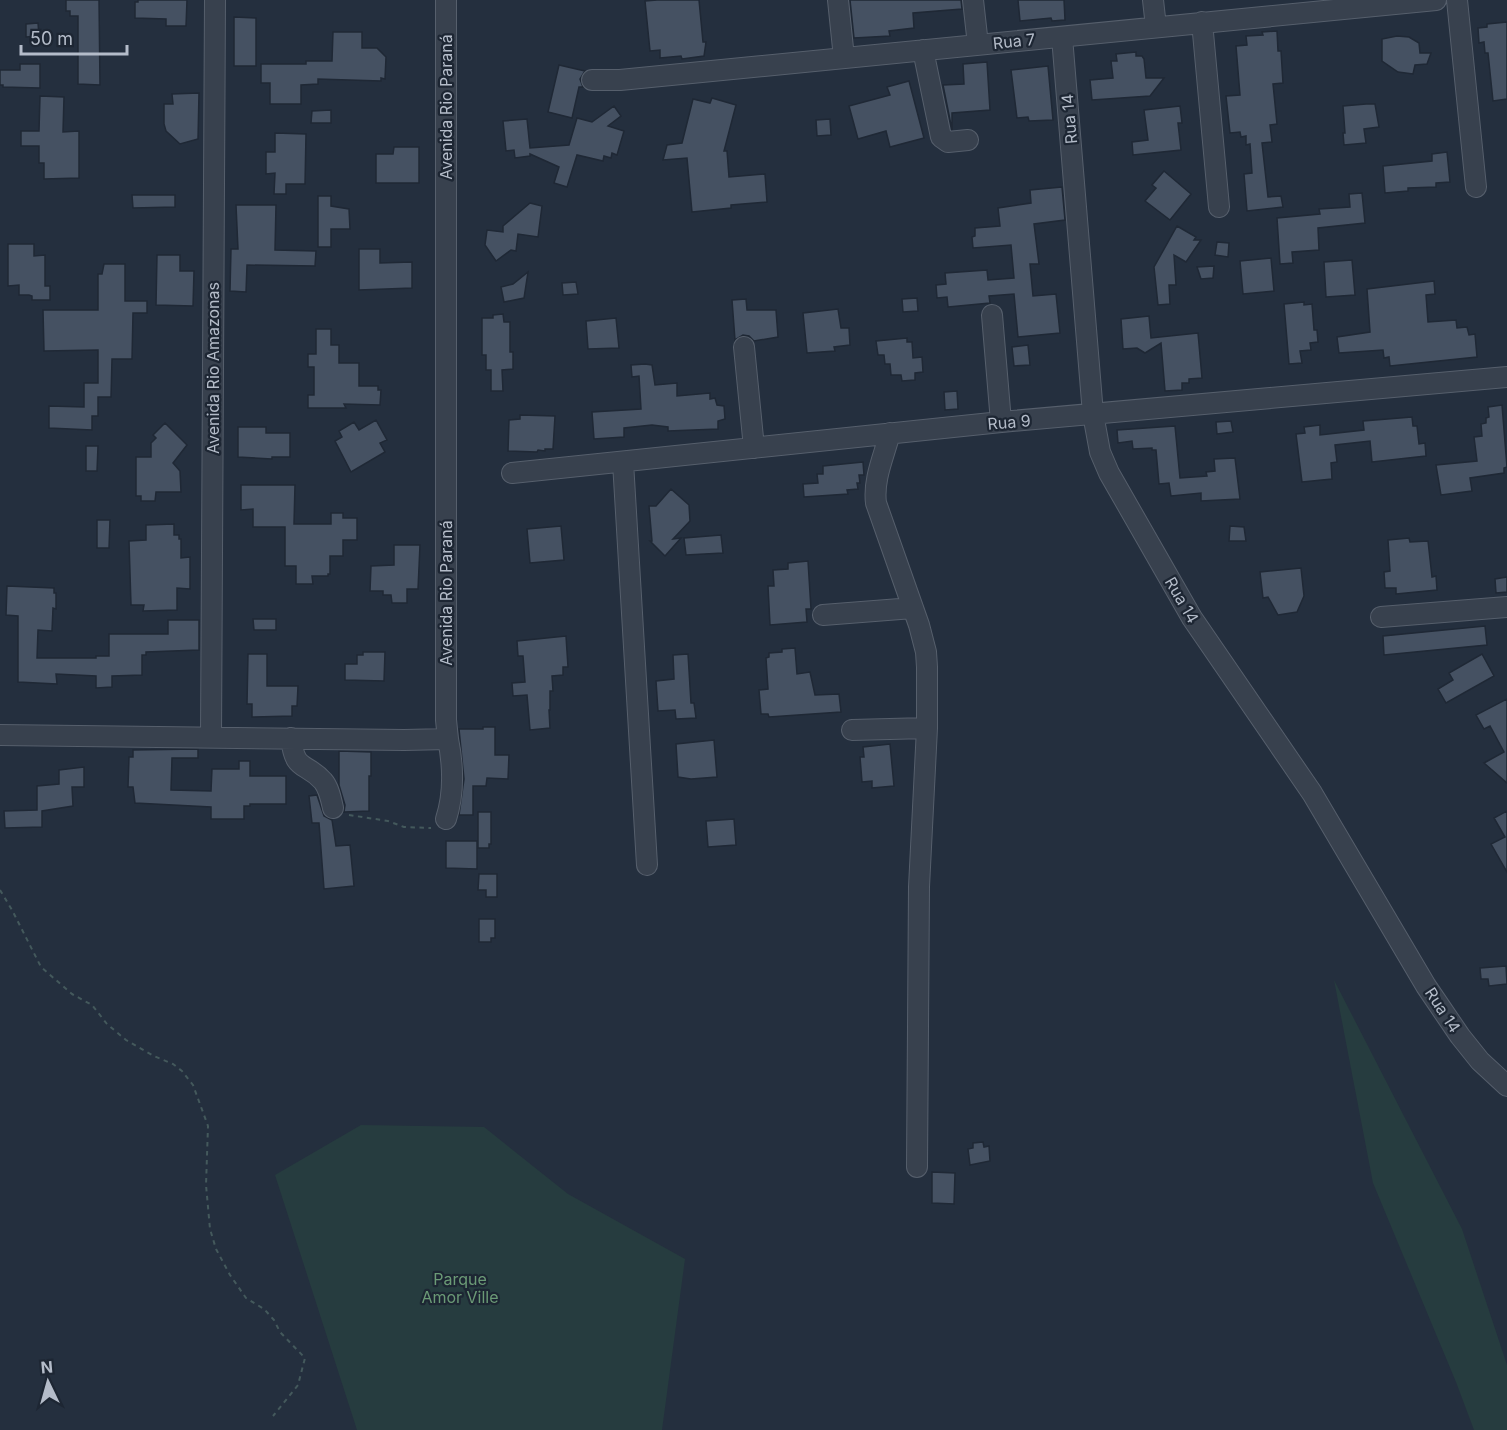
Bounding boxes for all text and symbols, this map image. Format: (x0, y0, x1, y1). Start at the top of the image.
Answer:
scale bar (21, 18, 128, 56)
text: 50 m (30, 28, 73, 49)
street label: Rua 7 (992, 29, 1036, 53)
street label: Avenida Rio Paraná (436, 34, 456, 180)
street label: Rua 14 (1057, 93, 1081, 145)
street label: Avenida Rio Amazonas (203, 282, 223, 454)
street label: Rua 9 (987, 410, 1031, 434)
street label: Avenida Rio Paraná (436, 520, 456, 666)
street label: Rua 14 (1161, 573, 1203, 627)
street label: Rua 14 (1421, 984, 1465, 1036)
park label: Parque Amor Ville (421, 1269, 499, 1307)
north arrow (18, 1352, 78, 1412)
text: N (40, 1357, 54, 1378)

